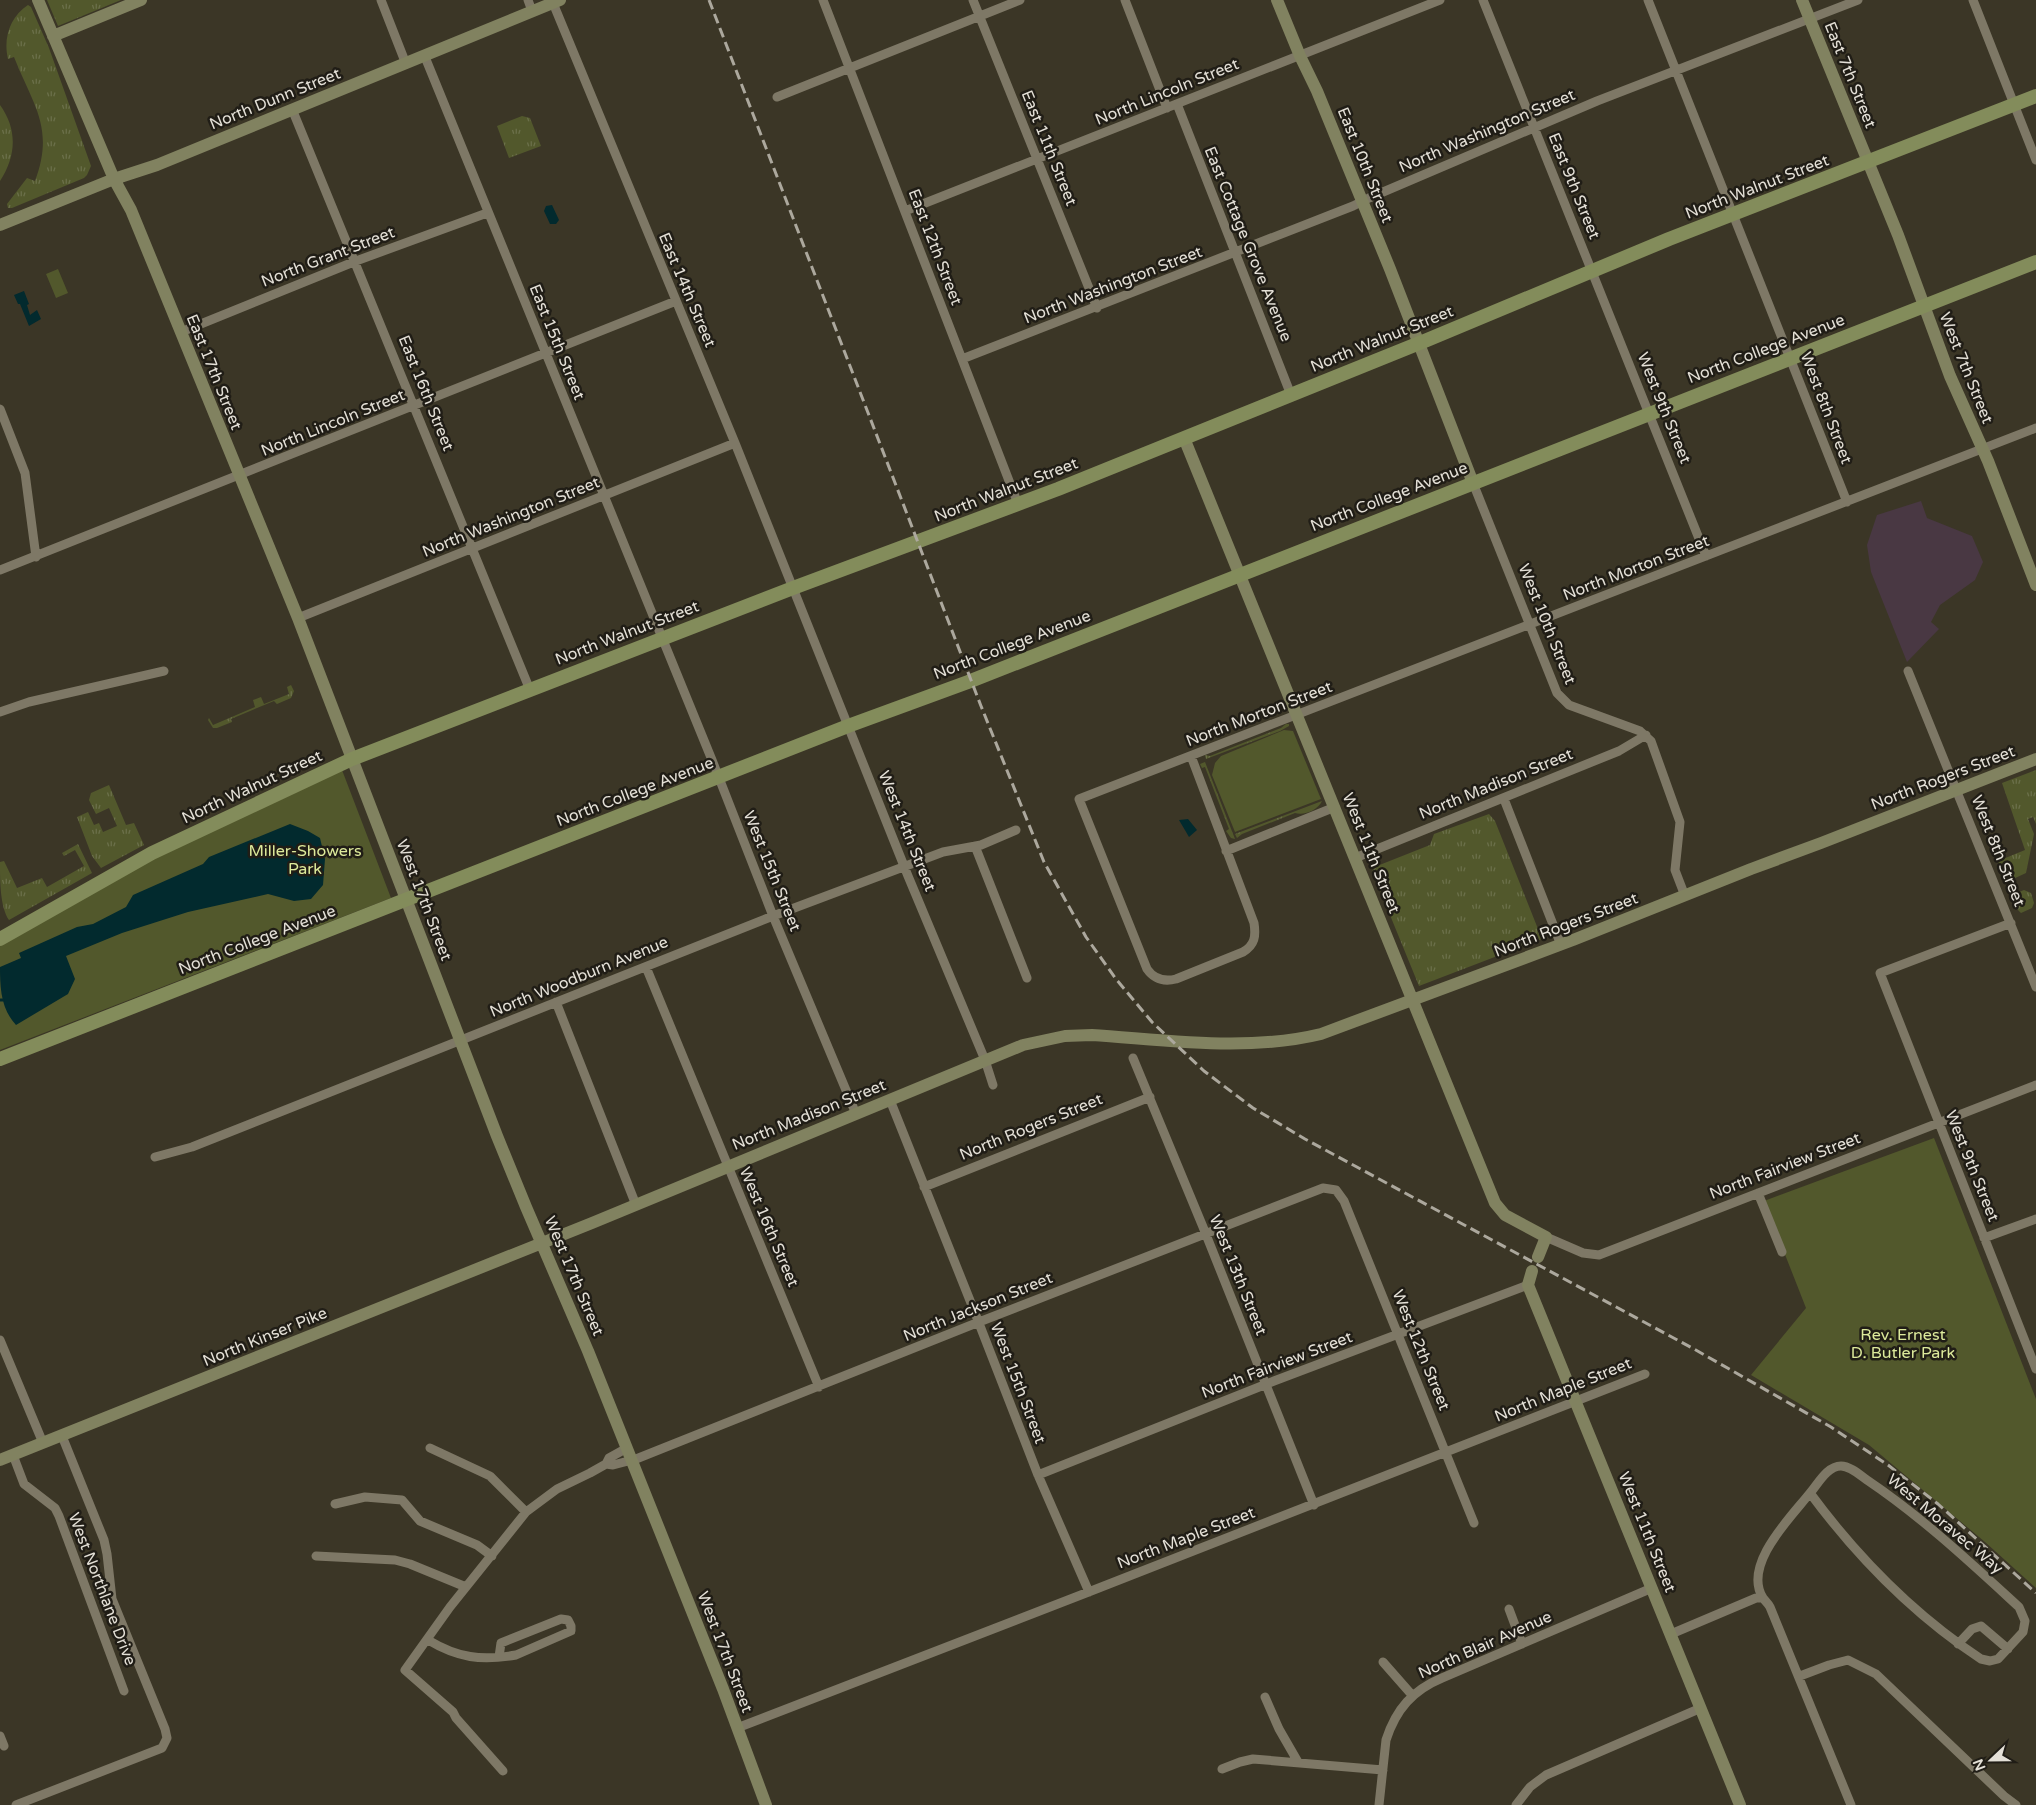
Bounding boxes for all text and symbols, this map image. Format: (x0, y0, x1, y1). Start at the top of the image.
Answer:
street label: East 7th Street (1820, 19, 1880, 131)
street label: North Lincoln Street (1092, 54, 1242, 130)
street label: North Dunn Street (207, 64, 343, 134)
street label: North Washington Street (1396, 85, 1578, 177)
street label: East 11th Street (1017, 87, 1081, 209)
street label: East 10th Street (1333, 104, 1397, 226)
street label: East 9th Street (1544, 130, 1604, 242)
street label: East Cottage Grove Avenue (1200, 144, 1296, 344)
street label: North Walnut Street (1682, 150, 1832, 224)
street label: East 12th Street (904, 186, 966, 308)
street label: North Grant Street (258, 222, 398, 292)
street label: East 14th Street (654, 230, 720, 350)
street label: North Washington Street (1021, 242, 1205, 328)
street label: East 15th Street (525, 281, 589, 403)
street label: North Walnut Street (1308, 301, 1456, 377)
street label: West 7th Street (1935, 309, 1997, 427)
street label: North College Avenue (1685, 310, 1847, 388)
street label: East 17th Street (182, 311, 246, 433)
street label: East 16th Street (394, 332, 458, 454)
street label: West 9th Street (1633, 349, 1695, 467)
street label: West 8th Street (1795, 349, 1857, 467)
street label: North Lincoln Street (258, 385, 408, 461)
street label: North Walnut Street (931, 453, 1081, 527)
street label: North College Avenue (1308, 458, 1470, 536)
street label: North Washington Street (419, 472, 603, 562)
street label: North Morton Street (1560, 531, 1712, 605)
street label: West 10th Street (1514, 561, 1580, 687)
street label: North Walnut Street (552, 596, 702, 670)
street label: North College Avenue (931, 606, 1093, 684)
street label: North Morton Street (1183, 677, 1335, 751)
street label: North Rogers Street (1868, 741, 2018, 815)
street label: North Madison Street (1416, 744, 1576, 824)
street label: North Walnut Street (179, 746, 325, 828)
street label: North College Avenue (554, 753, 716, 831)
street label: West 14th Street (874, 768, 940, 894)
street label: West 11th Street (1338, 790, 1404, 916)
street label: West 8th Street (1967, 792, 2029, 910)
street label: West 15th Street (739, 808, 805, 934)
street label: West 17th Street (392, 837, 456, 963)
park label: Miller-Showers Park (248, 841, 362, 879)
street label: North Rogers Street (1491, 888, 1641, 962)
street label: North College Avenue (176, 901, 338, 979)
street label: North Woodburn Avenue (487, 932, 671, 1022)
street label: North Madison Street (729, 1075, 889, 1155)
street label: North Rogers Street (957, 1089, 1105, 1165)
street label: West 9th Street (1941, 1107, 2003, 1225)
street label: North Fairview Street (1707, 1128, 1863, 1204)
street label: West 16th Street (735, 1164, 803, 1290)
street label: West 13th Street (1205, 1212, 1271, 1338)
street label: West 17th Street (540, 1213, 608, 1339)
street label: North Jackson Street (900, 1268, 1056, 1346)
street label: West 12th Street (1388, 1287, 1454, 1413)
street label: North Kinser Pike (200, 1303, 330, 1371)
street label: West 15th Street (986, 1320, 1050, 1446)
park label: Rev. Ernest D. Butler Park (1851, 1325, 1955, 1363)
street label: North Fairview Street (1199, 1327, 1355, 1403)
street label: North Maple Street (1492, 1353, 1634, 1427)
street label: West 11th Street (1614, 1469, 1680, 1595)
street label: West Moravec Way (1883, 1470, 2007, 1579)
street label: North Maple Street (1114, 1503, 1258, 1573)
street label: West Northlane Drive (64, 1510, 140, 1668)
street label: West 17th Street (693, 1589, 757, 1715)
street label: North Blair Avenue (1415, 1607, 1555, 1683)
north arrow (1966, 1735, 2016, 1785)
text: N (1969, 1756, 1989, 1773)

